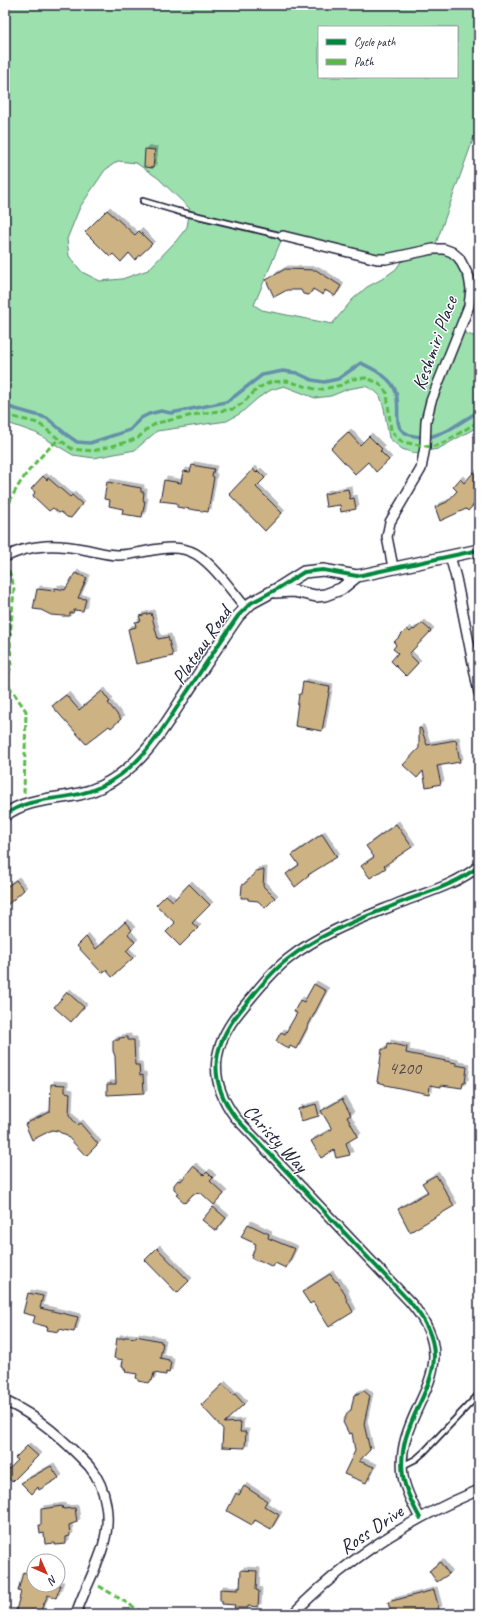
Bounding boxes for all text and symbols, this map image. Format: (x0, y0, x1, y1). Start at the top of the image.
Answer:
legend (318, 26, 458, 78)
text: Cycle path (354, 34, 396, 50)
text: Path (354, 54, 374, 70)
street label: Keshmiri Place (406, 292, 463, 393)
street label: Plateau Road (166, 599, 238, 689)
house number: 4200 (389, 1057, 423, 1079)
street label: Christy Way (238, 1099, 315, 1179)
street label: Ross Drive (335, 1498, 409, 1560)
north arrow (26, 1553, 66, 1593)
text: N (44, 1573, 60, 1589)

